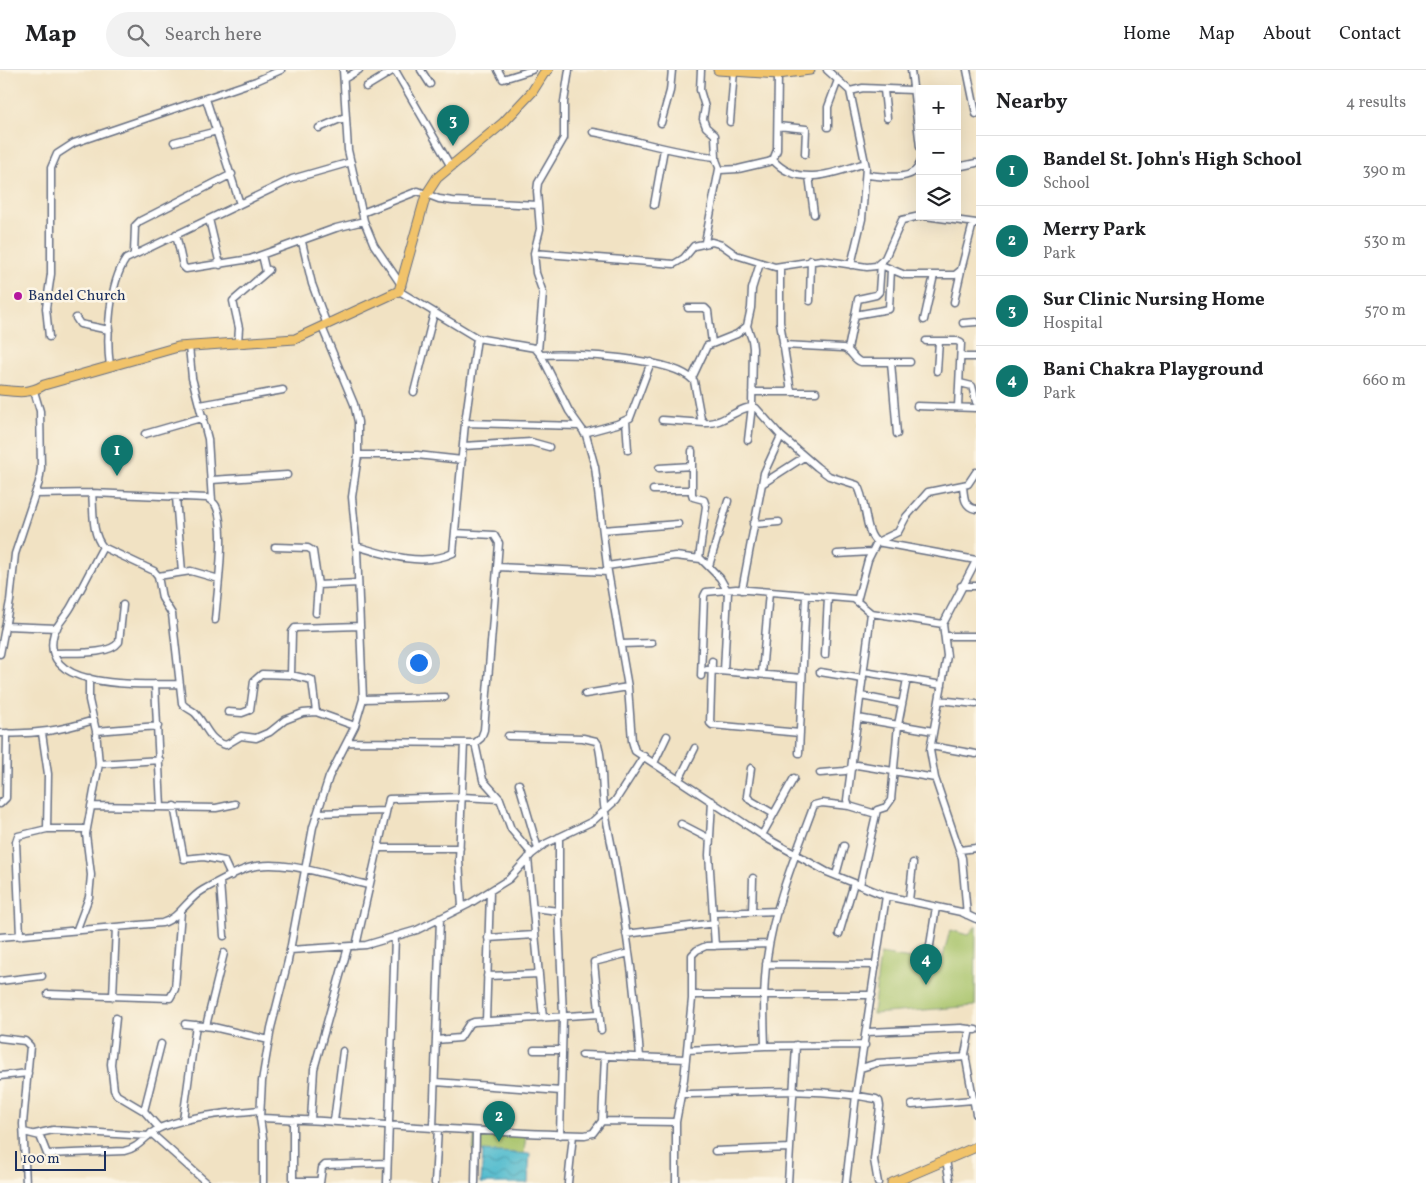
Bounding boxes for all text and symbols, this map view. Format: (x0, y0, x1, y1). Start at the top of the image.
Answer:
search box (106, 12, 456, 57)
text: Map (25, 18, 76, 52)
icon: search (124, 21, 152, 49)
text: Search here (164, 22, 262, 48)
text: Home (1123, 22, 1171, 47)
text: Map (1199, 22, 1235, 47)
text: About (1263, 22, 1311, 47)
text: Contact (1339, 22, 1401, 47)
map controls (916, 85, 961, 220)
button: + (916, 85, 961, 130)
text: Nearby (996, 88, 1067, 117)
text: 4 results (1346, 92, 1406, 114)
pin: 3 (437, 105, 469, 146)
button: − (916, 130, 961, 175)
text: Bandel St. John's High School (1043, 147, 1302, 173)
text: 1 (1009, 160, 1015, 182)
text: 390 m (1363, 160, 1406, 182)
text: School (1043, 173, 1090, 195)
button: layers (916, 175, 961, 220)
text: Merry Park (1043, 217, 1146, 243)
text: 2 (1008, 230, 1016, 252)
text: 530 m (1363, 230, 1406, 252)
text: Park (1043, 243, 1076, 265)
place label: Bandel Church (28, 286, 126, 307)
text: Sur Clinic Nursing Home (1043, 287, 1265, 313)
marker: Bandel Church (12, 290, 24, 302)
text: 3 (1008, 300, 1016, 322)
text: 570 m (1364, 300, 1406, 322)
text: Hospital (1043, 313, 1103, 335)
text: Bani Chakra Playground (1043, 357, 1264, 383)
text: 4 (1007, 370, 1017, 392)
text: 660 m (1363, 370, 1406, 392)
text: Park (1043, 383, 1076, 405)
pin: 1 (101, 435, 133, 476)
your location (406, 650, 432, 676)
pin: 4 (910, 944, 942, 985)
pin: 2 (483, 1101, 515, 1142)
scale bar (15, 1148, 106, 1171)
text: 100 m (22, 1150, 60, 1169)

